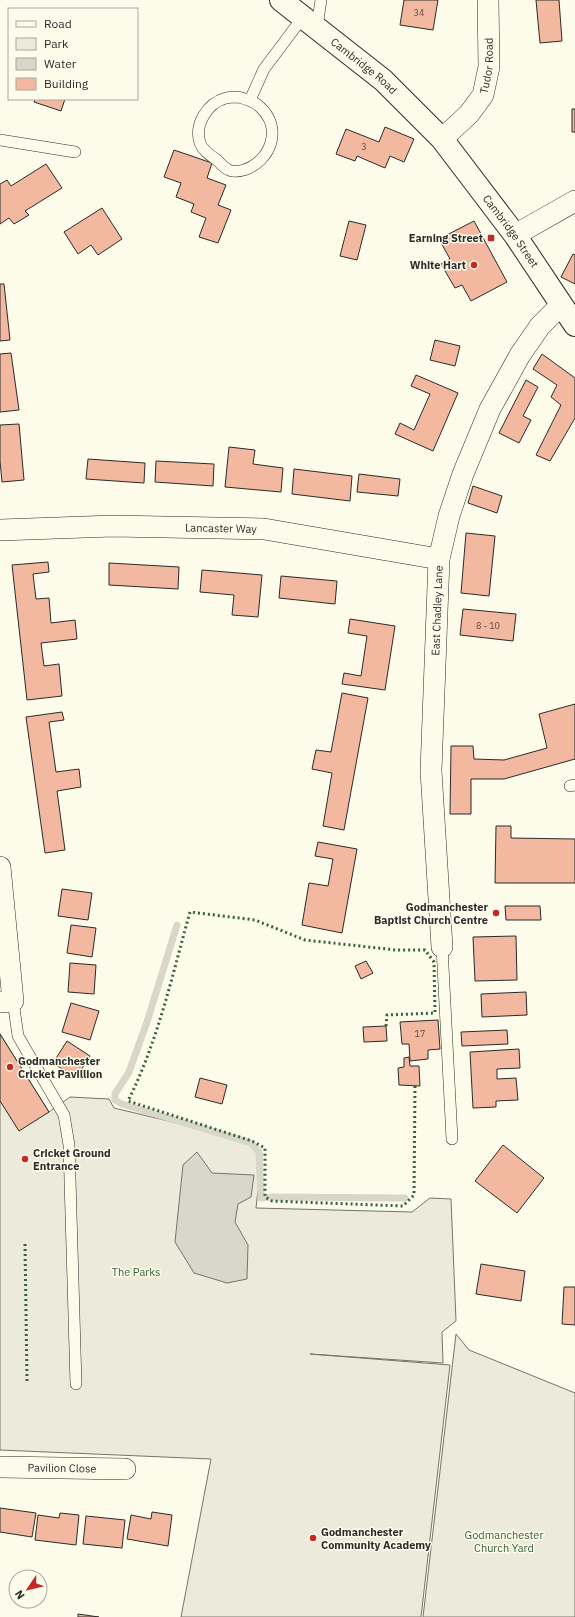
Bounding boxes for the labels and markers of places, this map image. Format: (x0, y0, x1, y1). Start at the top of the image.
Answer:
place label: Earning Street (409, 231, 483, 245)
marker: Earning Street (486, 233, 496, 243)
place label: White Hart (410, 258, 466, 272)
marker: White Hart (469, 260, 479, 270)
place label: Godmanchester Baptist Church Centre (374, 900, 489, 927)
marker: Godmanchester Baptist Church Centre (491, 908, 501, 918)
place label: Godmanchester Cricket Pavillion (18, 1054, 102, 1081)
marker: Godmanchester Cricket Pavillion (5, 1062, 15, 1072)
place label: Cricket Ground Entrance (33, 1146, 111, 1173)
marker: Cricket Ground Entrance (20, 1154, 30, 1164)
place label: Godmanchester Community Academy (321, 1525, 431, 1552)
marker: Godmanchester Community Academy (308, 1533, 318, 1543)

